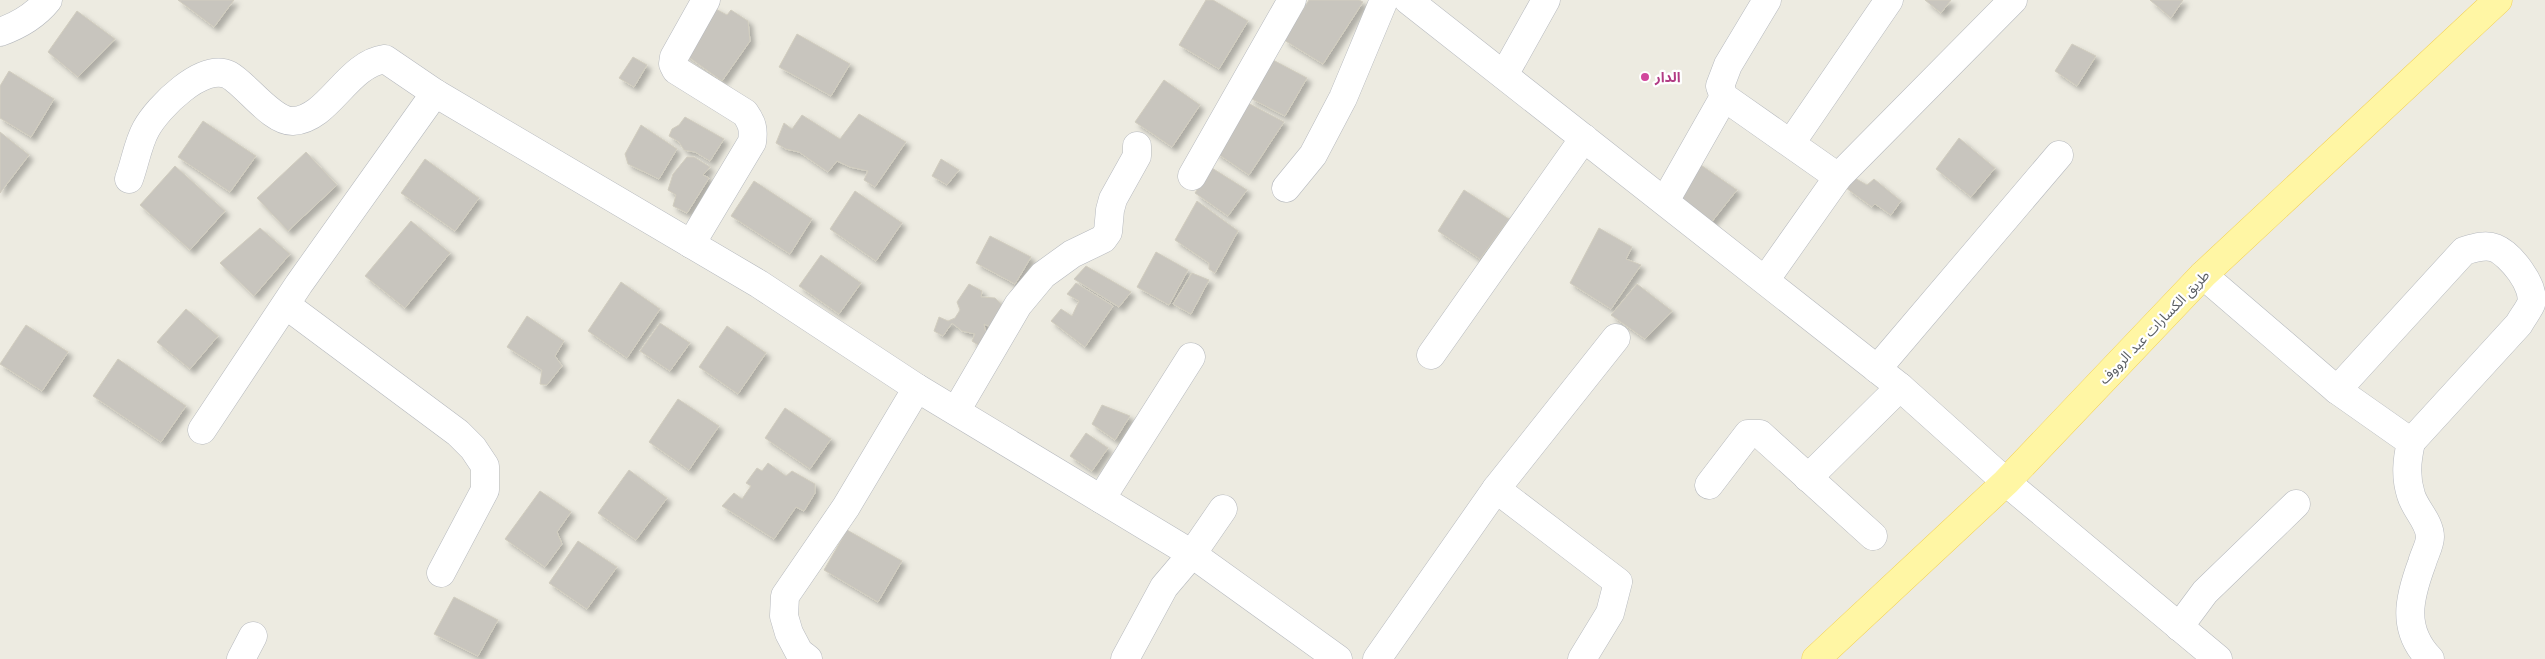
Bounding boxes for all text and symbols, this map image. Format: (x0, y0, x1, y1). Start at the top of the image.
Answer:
place label: الدار (1654, 68, 1681, 86)
marker: الدار (1639, 71, 1651, 83)
street label: طريق الكسارات عبد الرووف (2095, 266, 2214, 388)

